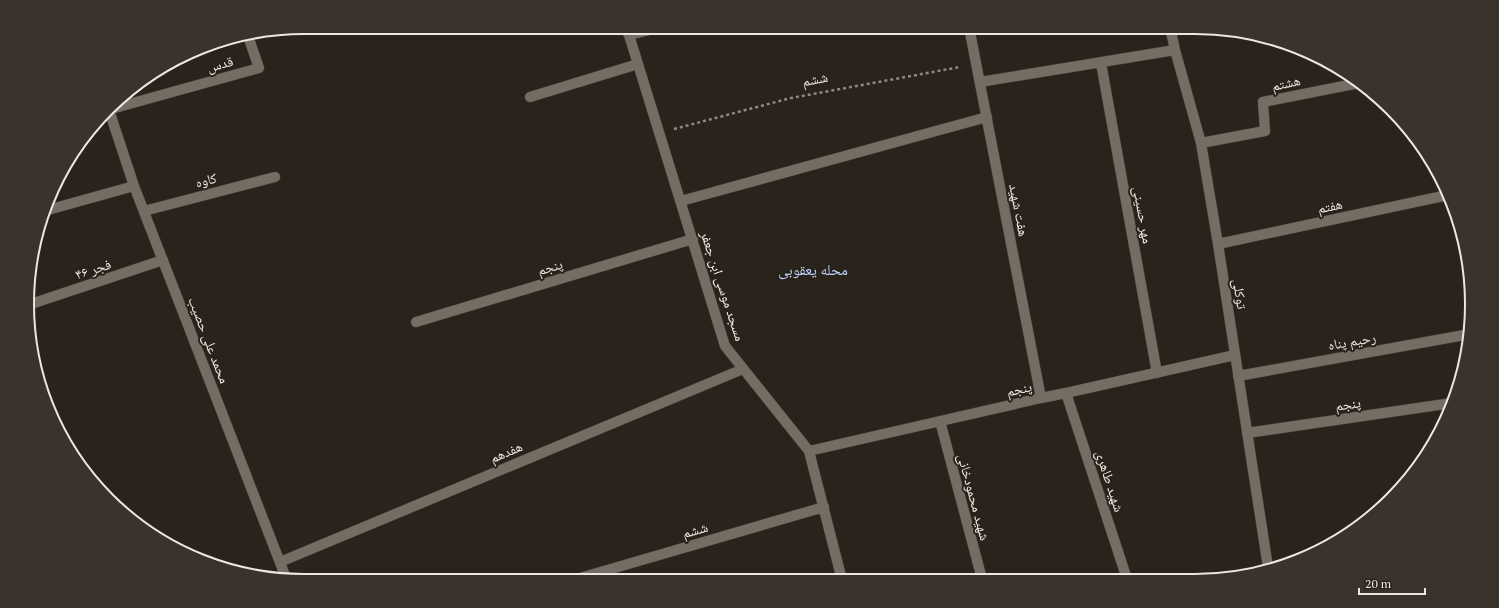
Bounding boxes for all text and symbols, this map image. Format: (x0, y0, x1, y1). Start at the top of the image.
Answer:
street label: قدس (205, 51, 235, 76)
street label: ششم (800, 67, 830, 91)
street label: هشتم (1270, 70, 1302, 96)
street label: کاوه (193, 168, 219, 191)
street label: هفت شهید (1005, 182, 1034, 238)
street label: مهر حسینی (1129, 185, 1158, 245)
street label: هفتم (1316, 194, 1344, 218)
street label: مسجد موسی ابن جعفر (696, 227, 750, 343)
street label: فجر ۴۶ (72, 254, 113, 283)
street label: پنجم (535, 254, 565, 280)
district label: محله یعقوبی (778, 259, 848, 280)
street label: توکلی (1229, 278, 1252, 311)
street label: محمد علی حصیب (184, 294, 235, 386)
street label: رحیم پناه (1326, 327, 1378, 355)
street label: پنجم (1004, 376, 1034, 402)
street label: پنجم (1334, 392, 1362, 416)
street label: هفدهم (487, 436, 525, 468)
street label: شهید طاهری (1092, 448, 1129, 514)
street label: شهید محمودخانی (954, 451, 995, 543)
street label: ششم (680, 517, 710, 543)
scale bar (1359, 570, 1425, 596)
text: 20 m (1365, 576, 1392, 591)

